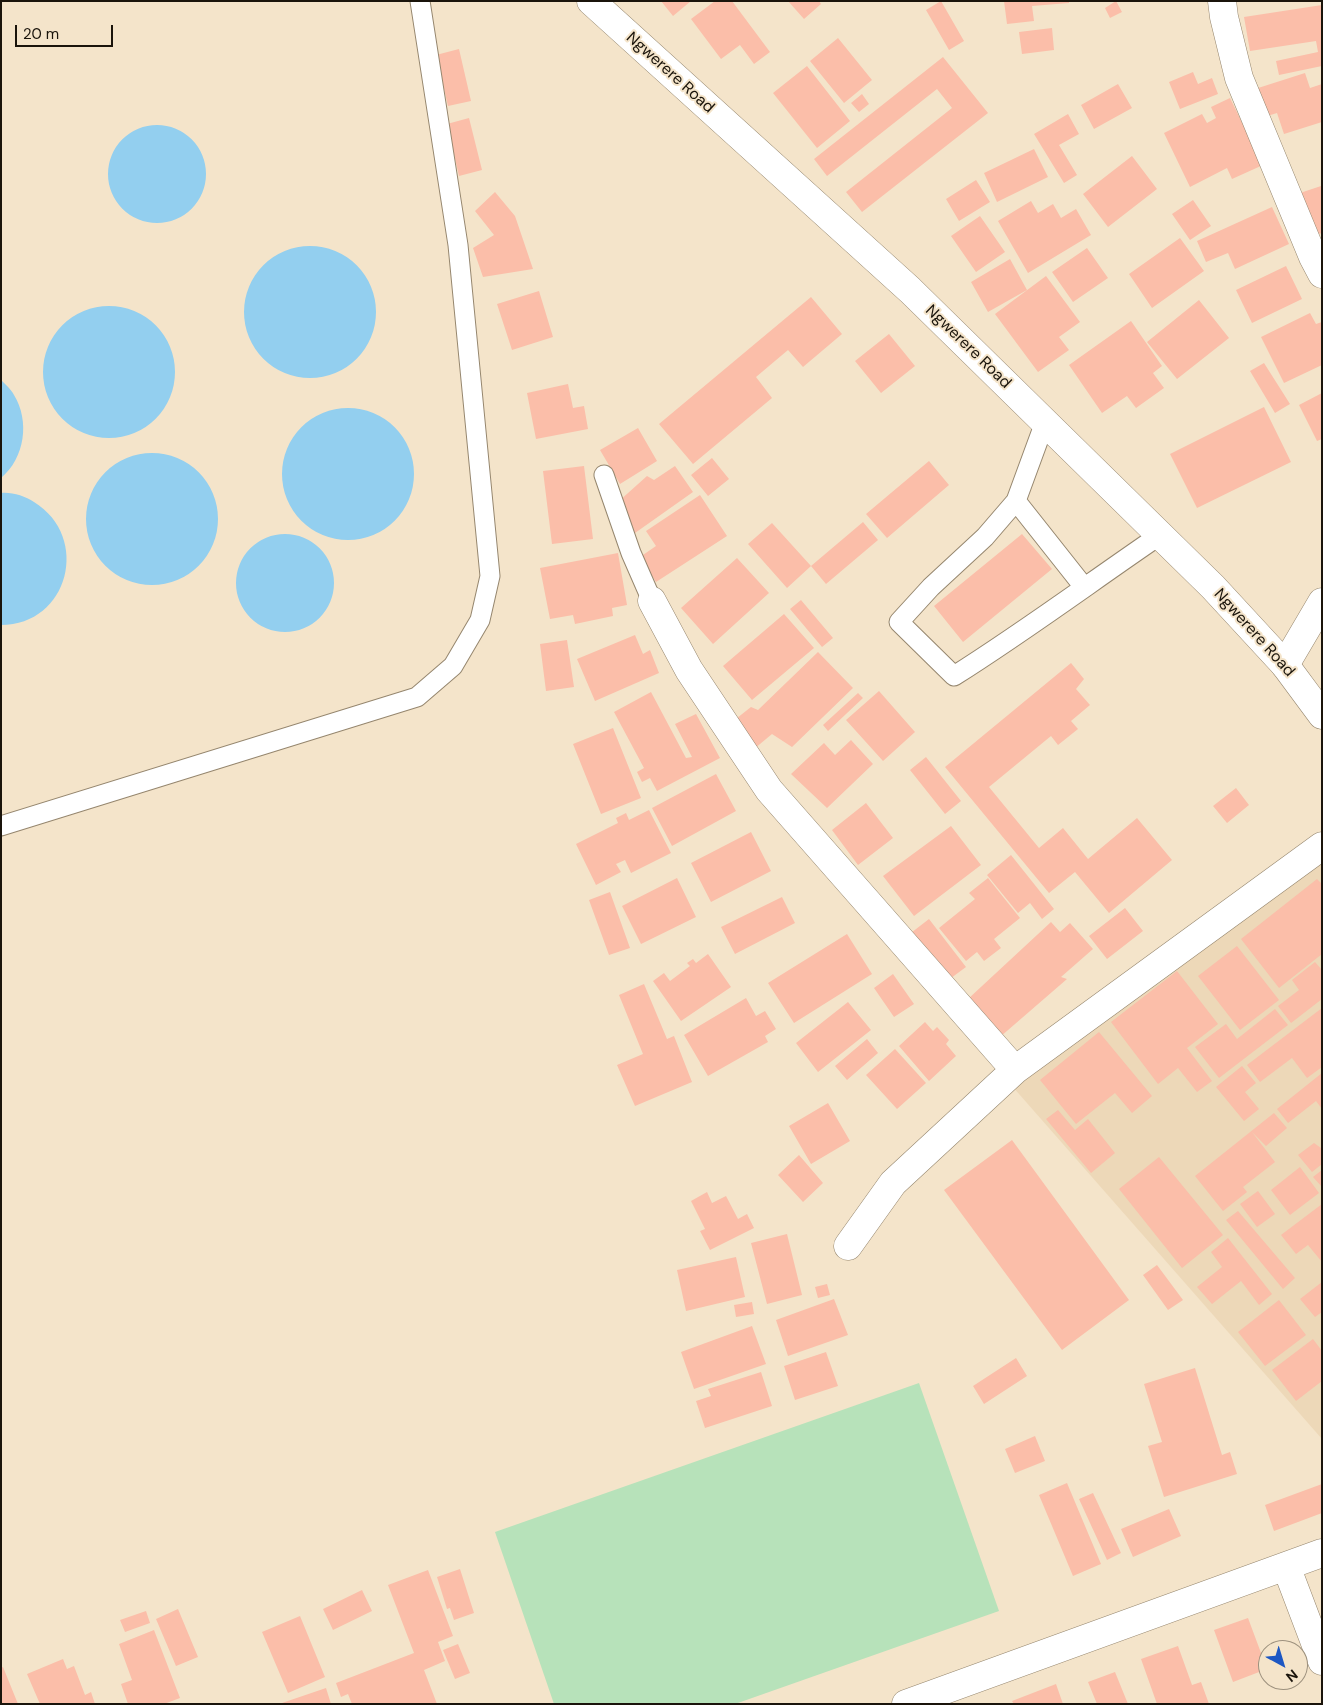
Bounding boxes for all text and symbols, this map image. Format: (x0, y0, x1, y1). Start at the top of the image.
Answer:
scale bar (18, 15, 115, 47)
text: 20 m (23, 24, 59, 44)
street label: Ngwerere Road (622, 28, 718, 118)
street label: Ngwerere Road (921, 301, 1015, 393)
street label: Ngwerere Road (1209, 585, 1299, 681)
north arrow (1258, 1640, 1308, 1690)
text: N (1282, 1666, 1301, 1686)

